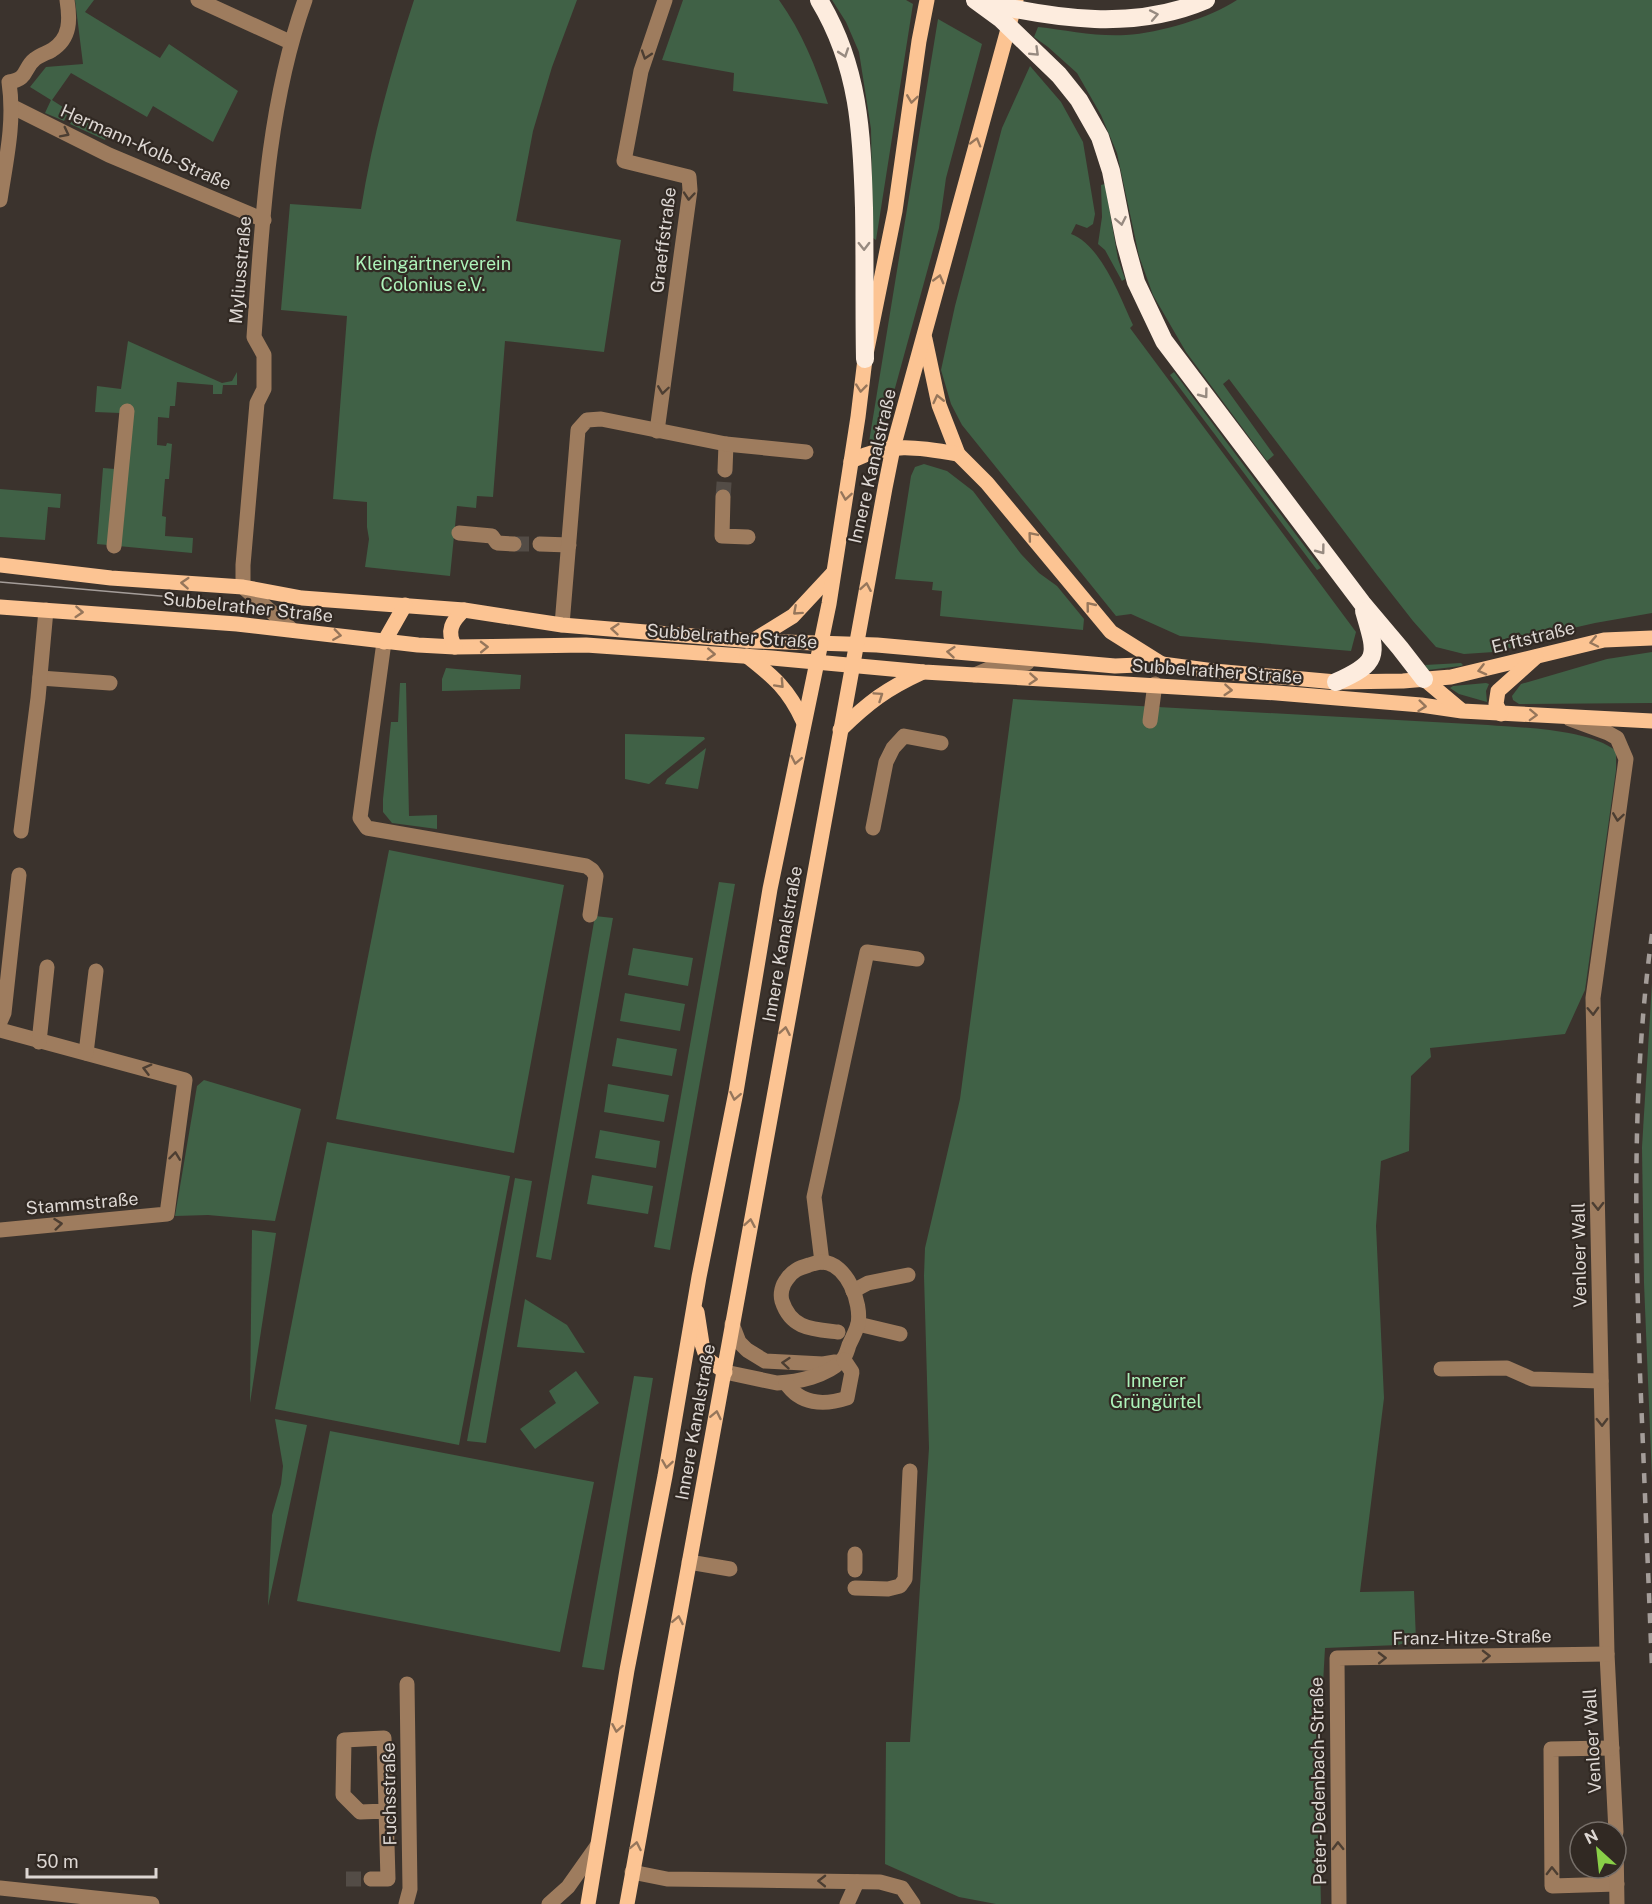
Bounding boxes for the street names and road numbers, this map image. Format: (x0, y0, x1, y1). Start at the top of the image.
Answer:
street label: Hermann-Kolb-Straße (57, 100, 235, 194)
street label: Graeffstraße (646, 186, 680, 294)
street label: Myliusstraße (225, 215, 255, 325)
street label: Innere Kanalstraße (844, 386, 900, 546)
street label: Subbelrather Straße (162, 588, 334, 626)
street label: Erftstraße (1489, 617, 1577, 657)
street label: Subbelrather Straße (646, 620, 818, 652)
street label: Subbelrather Straße (1131, 655, 1303, 687)
street label: Innere Kanalstraße (758, 864, 806, 1024)
street label: Stammstraße (25, 1188, 139, 1218)
street label: Venloer Wall (1568, 1202, 1590, 1308)
street label: Innere Kanalstraße (671, 1342, 719, 1502)
street label: Franz-Hitze-Straße (1392, 1625, 1552, 1649)
street label: Peter-Dedenbach-Straße (1306, 1677, 1330, 1885)
street label: Venloer Wall (1579, 1688, 1605, 1794)
street label: Fuchsstraße (378, 1742, 400, 1846)

